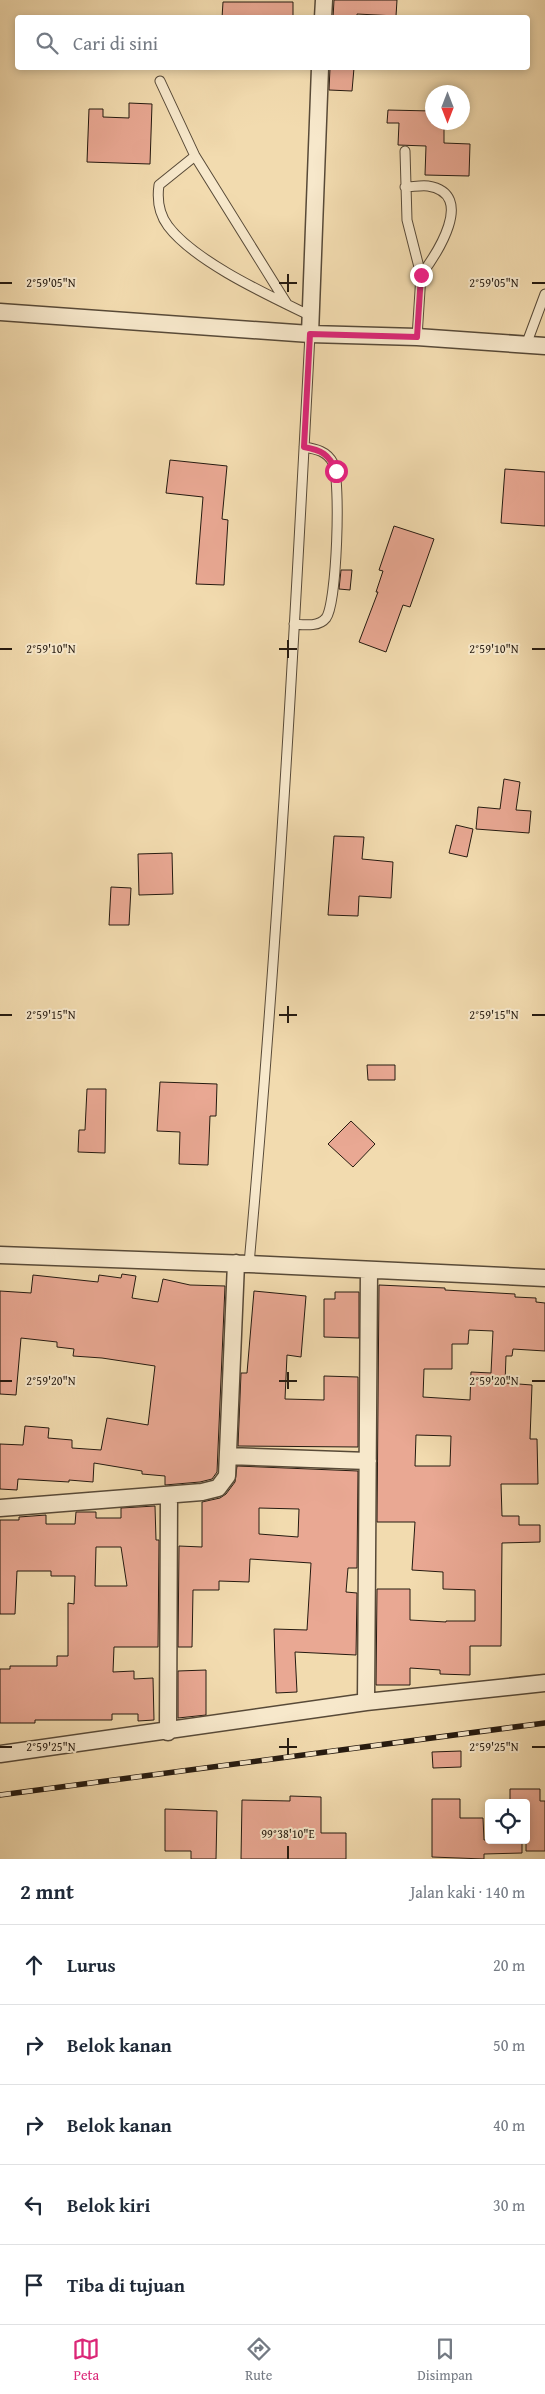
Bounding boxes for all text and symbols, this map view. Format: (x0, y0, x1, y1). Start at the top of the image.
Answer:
search box (15, 15, 530, 70)
icon: search (33, 29, 61, 57)
text: Cari di sini (73, 29, 158, 57)
north arrow (425, 85, 470, 130)
route end (410, 264, 433, 287)
text: 2°59'05"N (26, 274, 76, 291)
text: 2°59'05"N (469, 274, 519, 291)
route start (325, 460, 348, 483)
text: 2°59'10"N (26, 640, 76, 657)
text: 2°59'10"N (469, 640, 519, 657)
text: 2°59'15"N (26, 1006, 76, 1023)
text: 2°59'15"N (469, 1006, 519, 1023)
text: 2°59'20"N (26, 1372, 76, 1389)
text: 2°59'20"N (469, 1372, 519, 1389)
text: 2°59'25"N (26, 1738, 76, 1755)
text: 2°59'25"N (469, 1738, 519, 1755)
map controls (485, 1799, 530, 1844)
button: locate (485, 1799, 530, 1844)
text: 99°38'10"E (261, 1825, 315, 1842)
text: 2 mnt (20, 1876, 74, 1907)
text: Jalan kaki · 140 m (410, 1880, 525, 1904)
icon: ahead (20, 1951, 48, 1979)
text: Lurus (67, 1951, 116, 1979)
text: 20 m (493, 1953, 525, 1977)
icon: right (20, 2031, 48, 2059)
text: Belok kanan (67, 2031, 172, 2059)
text: 50 m (493, 2033, 525, 2057)
icon: right (20, 2111, 48, 2139)
text: Belok kanan (67, 2111, 172, 2139)
text: 40 m (493, 2113, 525, 2137)
icon: left (20, 2191, 48, 2219)
text: Belok kiri (67, 2191, 150, 2219)
text: 30 m (493, 2193, 525, 2217)
icon: arrive (20, 2271, 48, 2299)
text: Tiba di tujuan (67, 2271, 185, 2299)
tab: Peta (72, 2335, 100, 2385)
tab: Rute (245, 2335, 273, 2385)
tab: Disimpan (417, 2335, 473, 2385)

